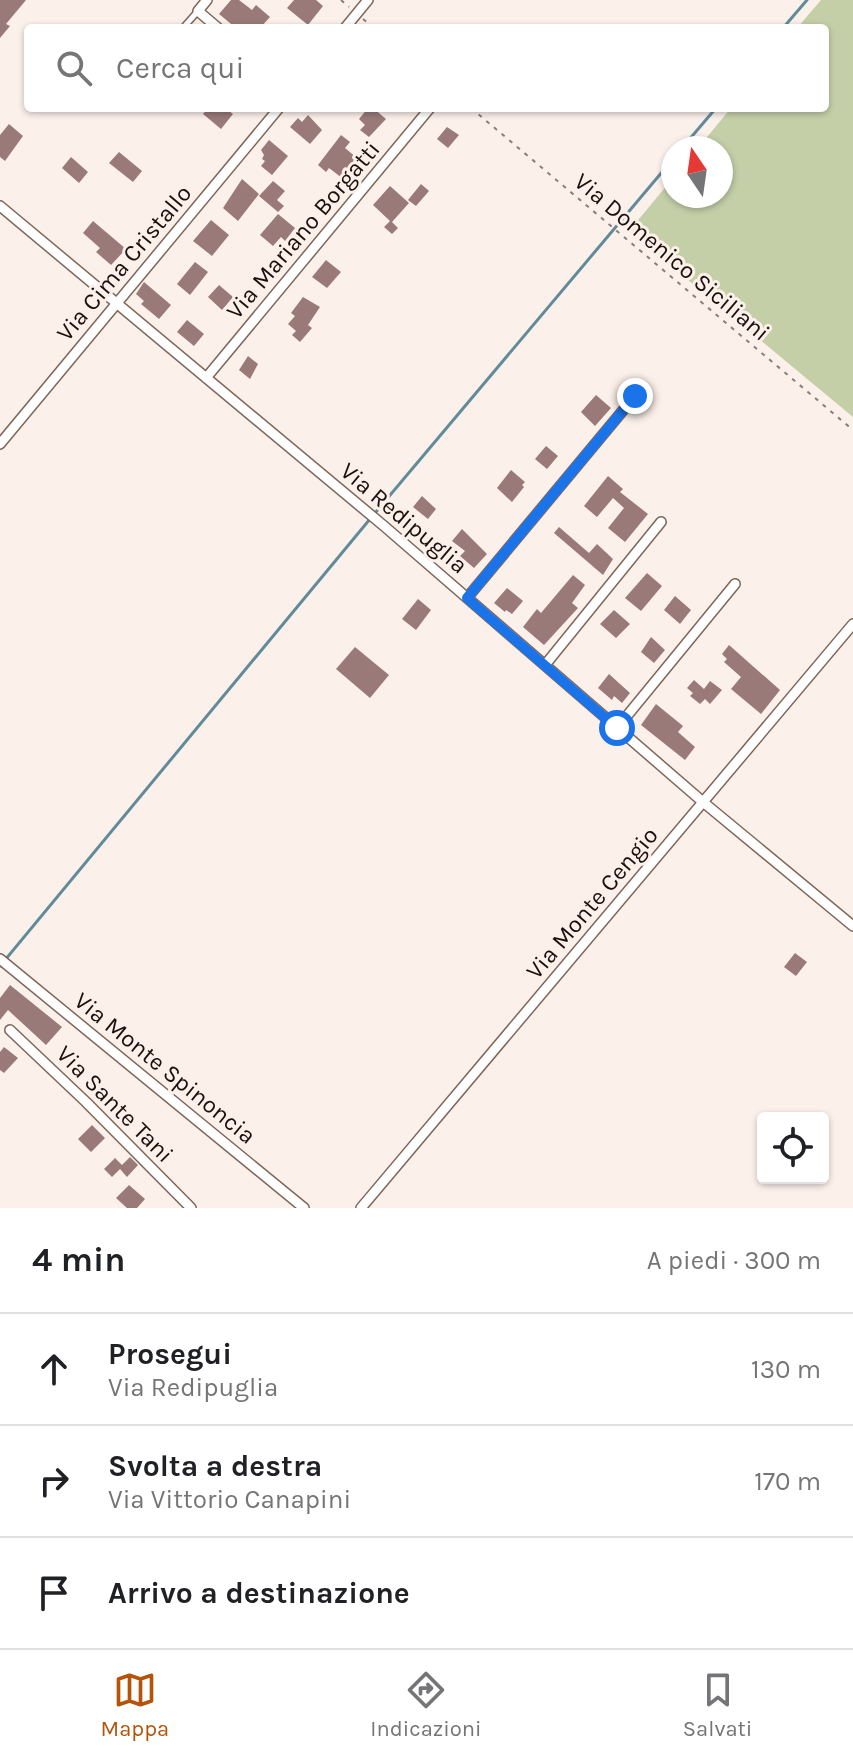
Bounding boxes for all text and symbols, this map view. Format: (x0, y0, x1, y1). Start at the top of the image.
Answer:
search box (24, 24, 829, 112)
icon: search (52, 46, 96, 90)
text: Cerca qui (116, 50, 244, 86)
street label: Via Mariano Borgatti (220, 135, 386, 325)
north arrow (661, 136, 733, 208)
street label: Via Domenico Siciliani (569, 167, 775, 347)
street label: Via Cima Cristallo (51, 179, 197, 347)
route end (617, 378, 653, 414)
street label: Via Redipuglia (335, 457, 473, 579)
route start (599, 710, 635, 746)
street label: Via Monte Cengio (520, 821, 664, 985)
street label: Via Monte Spinoncia (69, 986, 261, 1150)
street label: Via Sante Tani (51, 1040, 179, 1168)
map controls (757, 1112, 829, 1184)
button: locate (757, 1112, 829, 1184)
text: 4 min (32, 1240, 125, 1280)
text: A piedi · 300 m (647, 1245, 821, 1276)
text: Prosegui (108, 1336, 232, 1372)
icon: ahead (32, 1347, 76, 1391)
text: 130 m (751, 1354, 821, 1385)
text: Via Redipuglia (108, 1372, 278, 1403)
text: Svolta a destra (108, 1448, 322, 1484)
icon: right (32, 1459, 76, 1503)
text: 170 m (754, 1466, 821, 1497)
text: Via Vittorio Canapini (108, 1484, 351, 1515)
icon: arrive (32, 1571, 76, 1615)
text: Arrivo a destinazione (108, 1575, 410, 1611)
tab: Mappa (101, 1668, 169, 1742)
tab: Indicazioni (370, 1668, 482, 1742)
tab: Salvati (683, 1668, 752, 1742)

